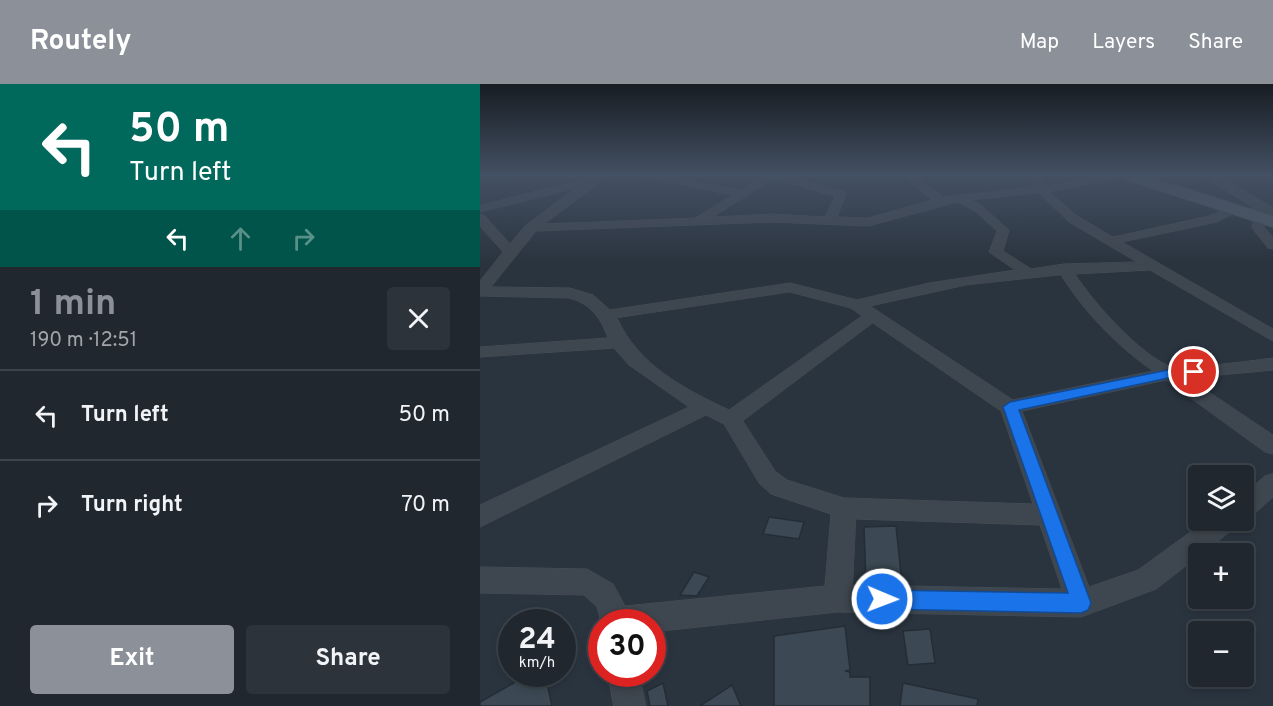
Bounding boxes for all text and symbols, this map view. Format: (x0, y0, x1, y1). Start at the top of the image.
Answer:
text: Routely (30, 24, 131, 60)
text: Map (1020, 29, 1059, 56)
text: Layers (1092, 29, 1155, 56)
text: Share (1188, 29, 1243, 56)
text: 50 m (129, 104, 230, 157)
icon: left (30, 108, 108, 186)
text: Turn left (129, 156, 231, 190)
icon: left (161, 222, 194, 255)
icon: ahead (224, 222, 257, 255)
icon: right (287, 222, 320, 255)
text: 1 min (30, 282, 116, 328)
button: close (387, 287, 450, 350)
text: 190 m · 12:51 (30, 328, 137, 354)
pin (1168, 346, 1219, 397)
icon: arrive (1177, 355, 1210, 388)
icon: left (30, 399, 63, 432)
text: Turn left (81, 402, 169, 429)
text: 50 m (398, 402, 450, 429)
map controls (1188, 465, 1254, 687)
button: layers (1188, 465, 1254, 531)
icon: right (30, 489, 63, 522)
text: Turn right (81, 492, 183, 519)
text: 70 m (401, 492, 450, 519)
button: + (1188, 543, 1254, 609)
position arrow (850, 567, 914, 631)
speed limit sign: 30 (588, 609, 666, 687)
button: − (1188, 621, 1254, 687)
text: 24 (518, 622, 556, 659)
button: Exit (30, 625, 234, 694)
button: Share (246, 625, 450, 694)
text: km/h (519, 654, 555, 673)

